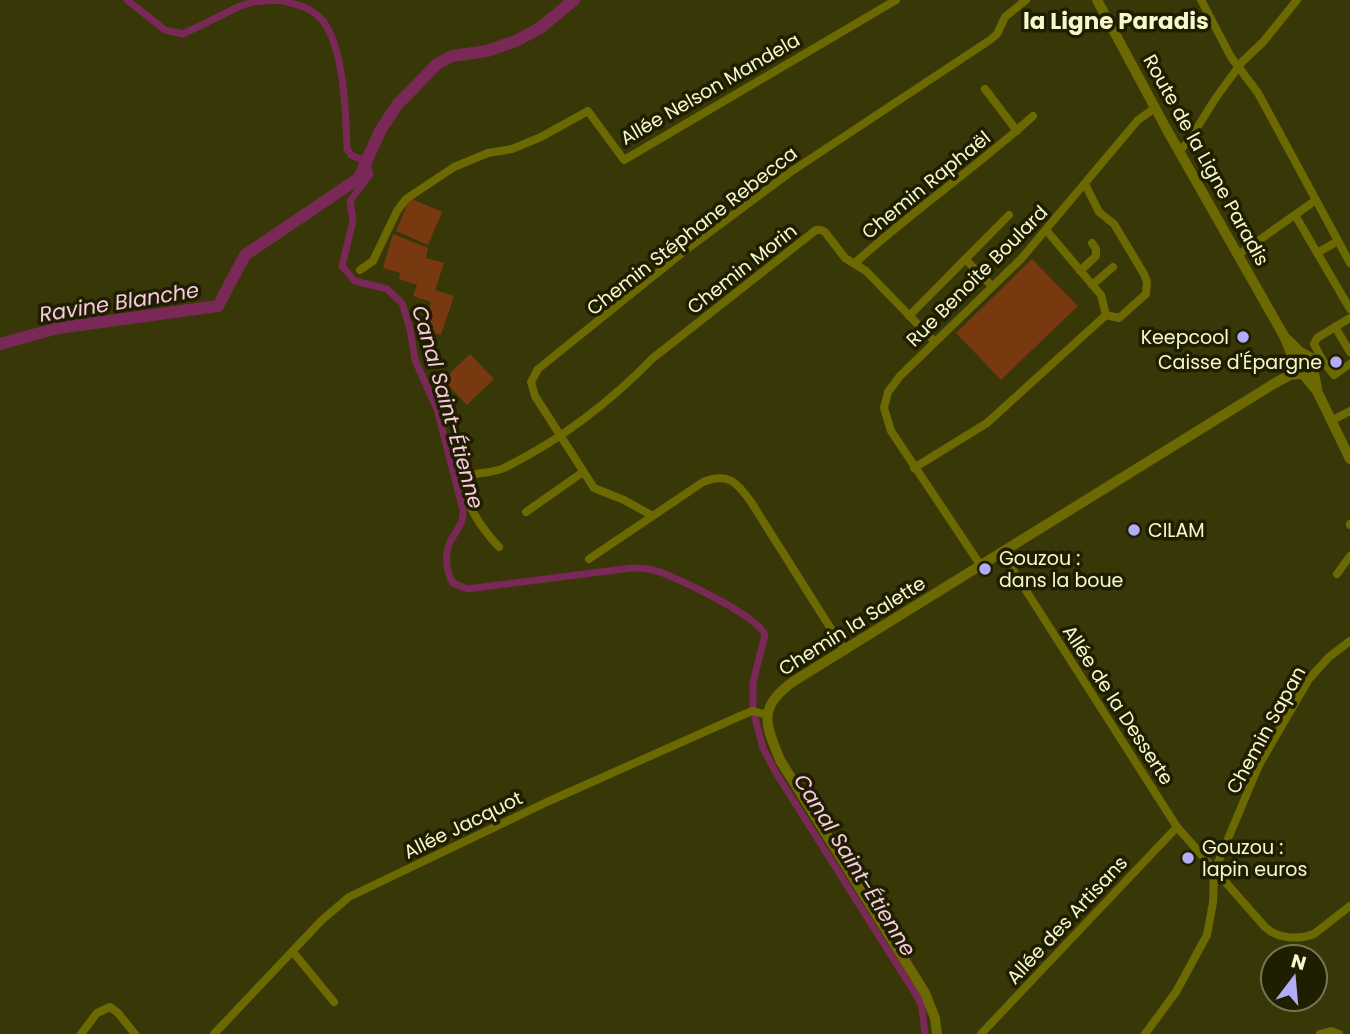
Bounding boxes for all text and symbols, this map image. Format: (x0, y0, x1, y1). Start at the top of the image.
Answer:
district label: la Ligne Paradis (1023, 5, 1209, 37)
street label: Allée Nelson Mandela (615, 26, 805, 152)
street label: Route de la Ligne Paradis (1137, 49, 1275, 271)
street label: Chemin Raphaël (856, 125, 996, 245)
street label: Chemin Stéphane Rebecca (581, 140, 803, 322)
street label: Rue Benoite Boulard (900, 199, 1054, 353)
street label: Chemin Morin (681, 218, 803, 320)
water label: Ravine Blanche (37, 275, 201, 329)
water label: Canal Saint-Étienne (405, 302, 491, 512)
place label: Keepcool (1141, 324, 1229, 351)
marker: Keepcool (1235, 329, 1251, 345)
place label: Caisse d'Épargne (1158, 349, 1322, 376)
marker: Caisse d'Épargne (1328, 354, 1344, 370)
place label: CILAM (1148, 517, 1205, 544)
marker: CILAM (1126, 522, 1142, 538)
place label: Gouzou : dans la boue (999, 545, 1123, 594)
marker: Gouzou : dans la boue (977, 561, 993, 577)
street label: Chemin la Salette (773, 570, 931, 682)
street label: Allée de la Desserte (1056, 620, 1180, 790)
street label: Chemin Sapan (1220, 661, 1312, 799)
water label: Canal Saint-Étienne (787, 768, 923, 962)
street label: Allée Jacquot (399, 784, 527, 865)
place label: Gouzou : lapin euros (1202, 834, 1307, 883)
street label: Allée des Artisans (1000, 850, 1134, 990)
marker: Gouzou : lapin euros (1180, 850, 1196, 866)
north arrow (1259, 943, 1329, 1013)
text: N (1288, 947, 1309, 977)

